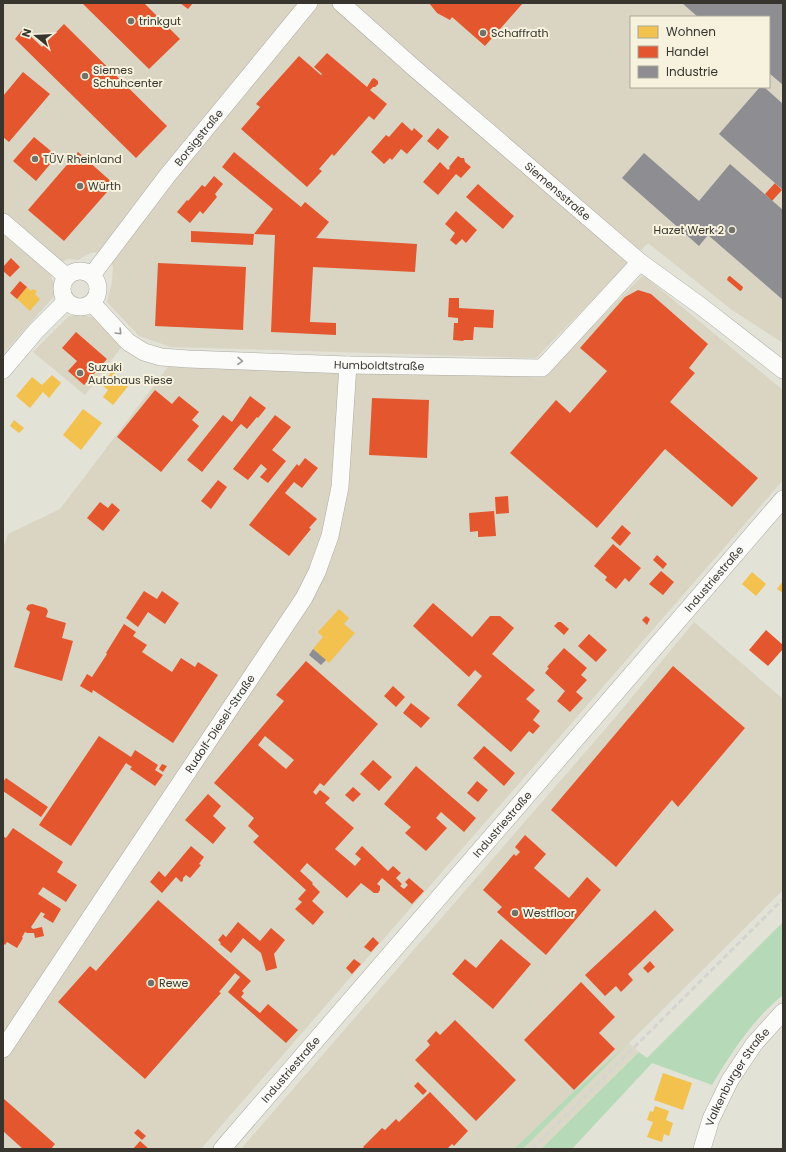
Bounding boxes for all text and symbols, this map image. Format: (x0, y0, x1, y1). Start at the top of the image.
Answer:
place label: trinkgut (139, 13, 181, 29)
north arrow (16, 16, 56, 56)
marker: trinkgut (126, 16, 136, 26)
legend (630, 16, 770, 88)
text: Wohnen (666, 23, 716, 40)
place label: Schaffrath (491, 25, 548, 41)
text: N (18, 26, 35, 39)
marker: Schaffrath (478, 28, 488, 38)
text: Handel (666, 43, 709, 60)
place label: Siemes Schuhcenter (93, 62, 163, 91)
text: Industrie (666, 63, 718, 80)
marker: Siemes Schuhcenter (80, 71, 90, 81)
street label: Borsigstraße (170, 105, 227, 169)
place label: TÜV Rheinland (43, 151, 122, 167)
marker: TÜV Rheinland (30, 154, 40, 164)
street label: Siemensstraße (521, 158, 594, 224)
place label: Würth (88, 178, 121, 194)
marker: Würth (75, 181, 85, 191)
place label: Hazet Werk 2 (654, 222, 724, 238)
marker: Hazet Werk 2 (727, 225, 737, 235)
one-way arrow (114, 327, 122, 335)
street label: Humboldtstraße (334, 356, 425, 374)
one-way arrow (237, 357, 243, 365)
place label: Suzuki Autohaus Riese (88, 359, 173, 388)
marker: Suzuki Autohaus Riese (75, 368, 85, 378)
street label: Industriestraße (681, 542, 747, 616)
street label: Rudolf-Diesel-Straße (181, 671, 259, 776)
street label: Industriestraße (469, 787, 536, 861)
place label: Westfloor (523, 905, 575, 921)
marker: Westfloor (510, 908, 520, 918)
place label: Rewe (159, 975, 189, 991)
marker: Rewe (146, 978, 156, 988)
street label: Valkenburger Straße (701, 1024, 773, 1128)
street label: Industriestraße (257, 1033, 324, 1106)

